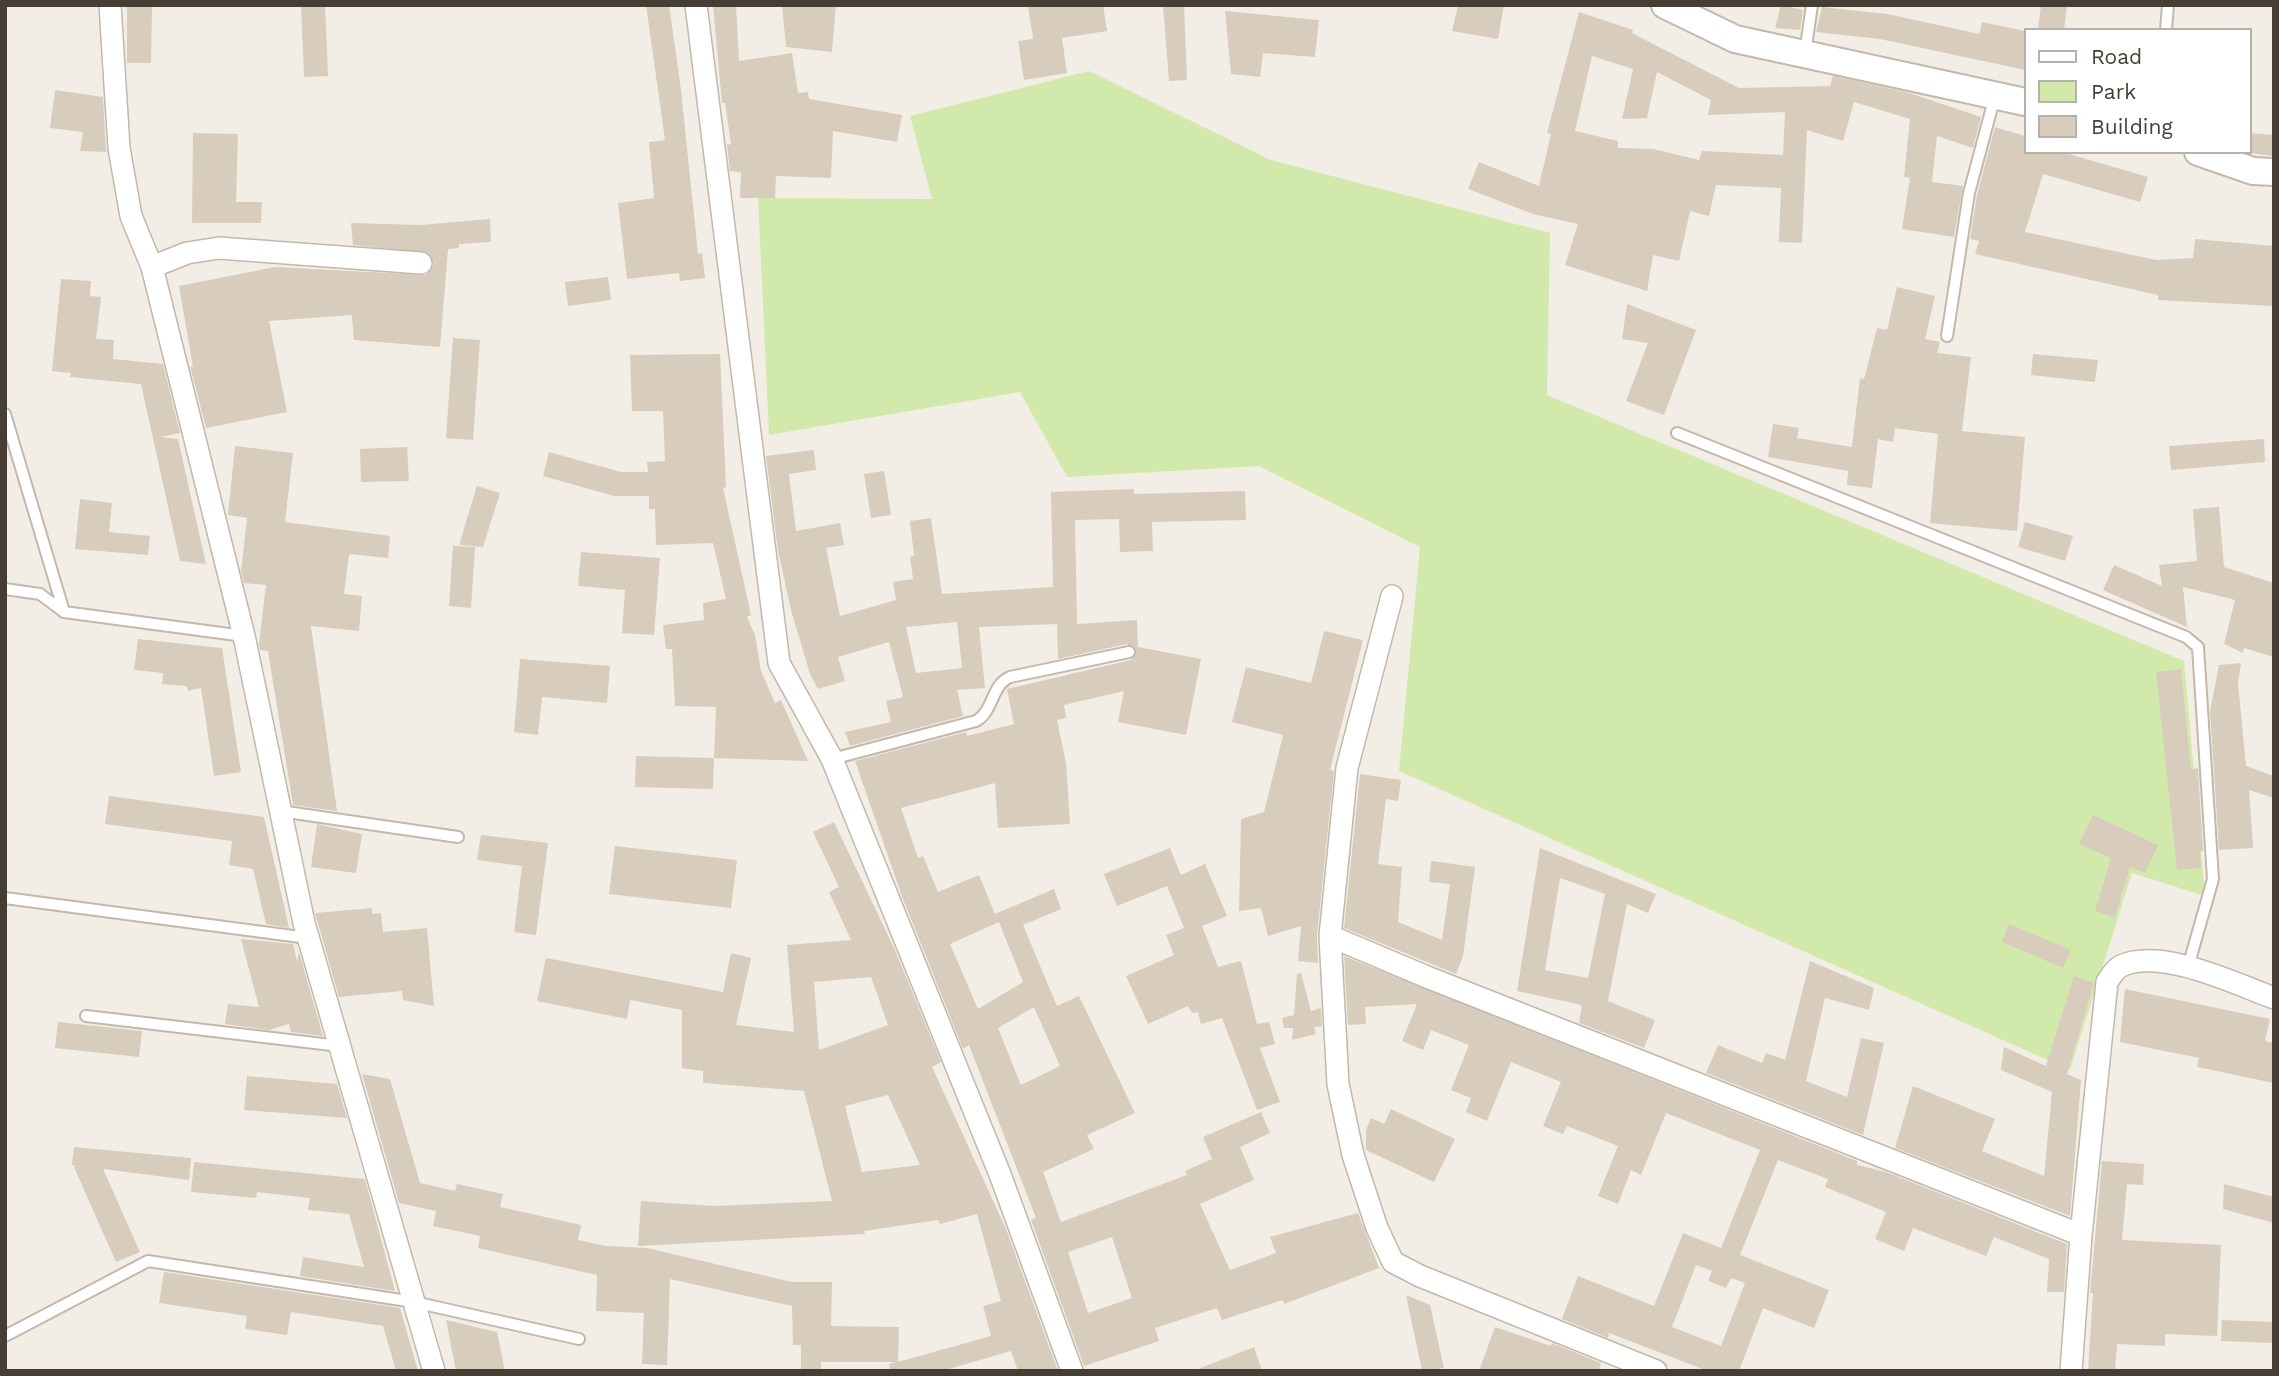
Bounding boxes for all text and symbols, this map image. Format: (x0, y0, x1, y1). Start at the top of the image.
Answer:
legend (2024, 28, 2251, 154)
text: Road (2091, 44, 2142, 69)
text: Park (2091, 79, 2136, 104)
text: Building (2091, 114, 2173, 139)

